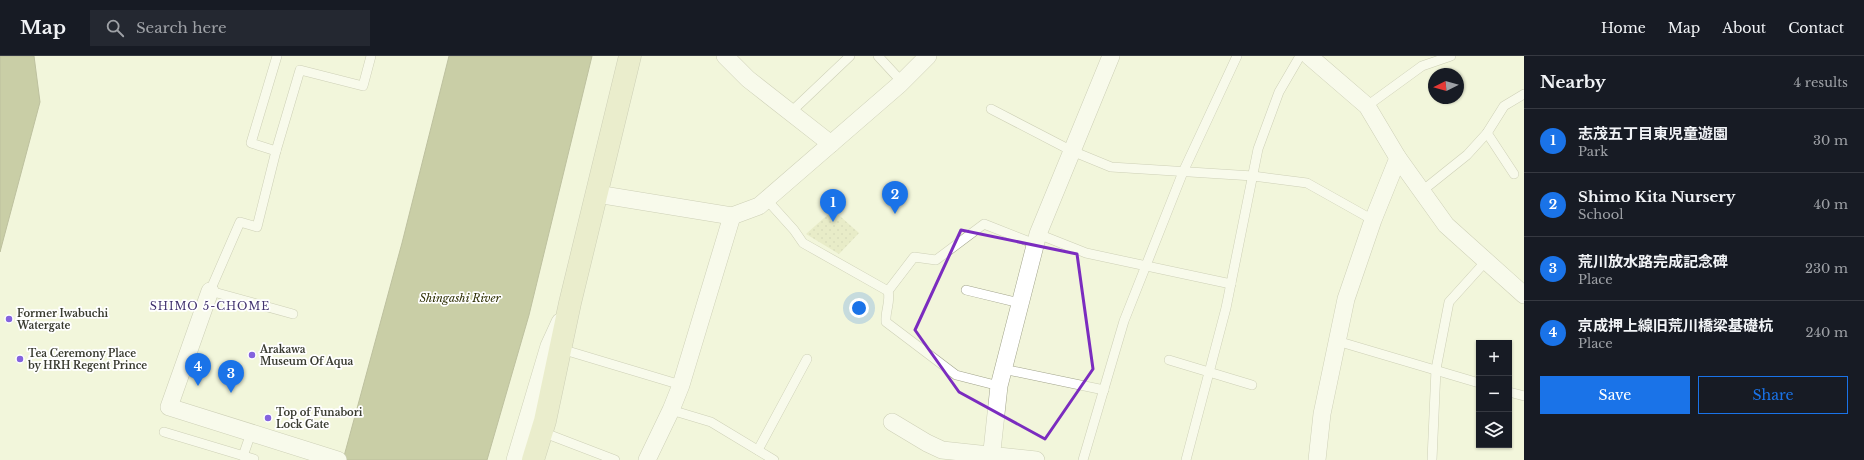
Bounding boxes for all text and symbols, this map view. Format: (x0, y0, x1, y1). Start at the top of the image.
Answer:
search box (90, 10, 370, 46)
text: Map (20, 16, 66, 39)
icon: search (104, 17, 126, 39)
text: Search here (136, 18, 227, 37)
text: Home (1601, 19, 1646, 37)
text: Map (1668, 19, 1700, 37)
text: About (1722, 19, 1766, 37)
text: Contact (1788, 19, 1844, 37)
north arrow (1428, 68, 1464, 104)
text: Nearby (1540, 72, 1606, 93)
text: 4 results (1794, 74, 1848, 91)
text: 志茂五丁目東児童遊園 (1578, 124, 1728, 143)
text: 1 (1550, 132, 1556, 149)
text: 30 m (1813, 132, 1848, 149)
text: Park (1578, 143, 1608, 160)
pin: 2 (882, 181, 908, 214)
text: Shimo Kita Nursery (1578, 187, 1735, 206)
pin: 1 (820, 189, 846, 222)
text: 2 (1549, 196, 1557, 213)
text: 40 m (1813, 196, 1848, 213)
text: School (1578, 206, 1624, 223)
text: 荒川放水路完成記念碑 (1578, 252, 1728, 271)
text: 3 (1549, 260, 1557, 277)
text: 230 m (1805, 260, 1848, 277)
text: Place (1578, 271, 1613, 288)
water label: Shingashi River (419, 291, 501, 305)
your location (849, 298, 869, 318)
district label: SHIMO 5-CHOME (150, 299, 270, 313)
place label: Former Iwabuchi Watergate (16, 307, 109, 332)
marker: Former Iwabuchi Watergate (4, 314, 14, 324)
text: 京成押上線旧荒川橋梁基礎杭 (1578, 316, 1773, 335)
text: 4 (1549, 324, 1557, 341)
text: 240 m (1805, 324, 1848, 341)
text: Place (1578, 335, 1613, 352)
map controls (1476, 340, 1512, 448)
button: + (1476, 340, 1512, 376)
place label: Arakawa Museum Of Aqua (259, 343, 354, 368)
place label: Tea Ceremony Place by HRH Regent Prince (27, 347, 147, 372)
marker: Arakawa Museum Of Aqua (247, 350, 257, 360)
pin: 4 (185, 353, 211, 386)
marker: Tea Ceremony Place by HRH Regent Prince (15, 354, 25, 364)
pin: 3 (218, 360, 244, 393)
button: − (1476, 376, 1512, 412)
button: Save (1540, 376, 1690, 414)
button: Share (1698, 376, 1848, 414)
place label: Top of Funabori Lock Gate (276, 406, 363, 431)
button: layers (1476, 412, 1512, 448)
marker: Top of Funabori Lock Gate (263, 413, 273, 423)

